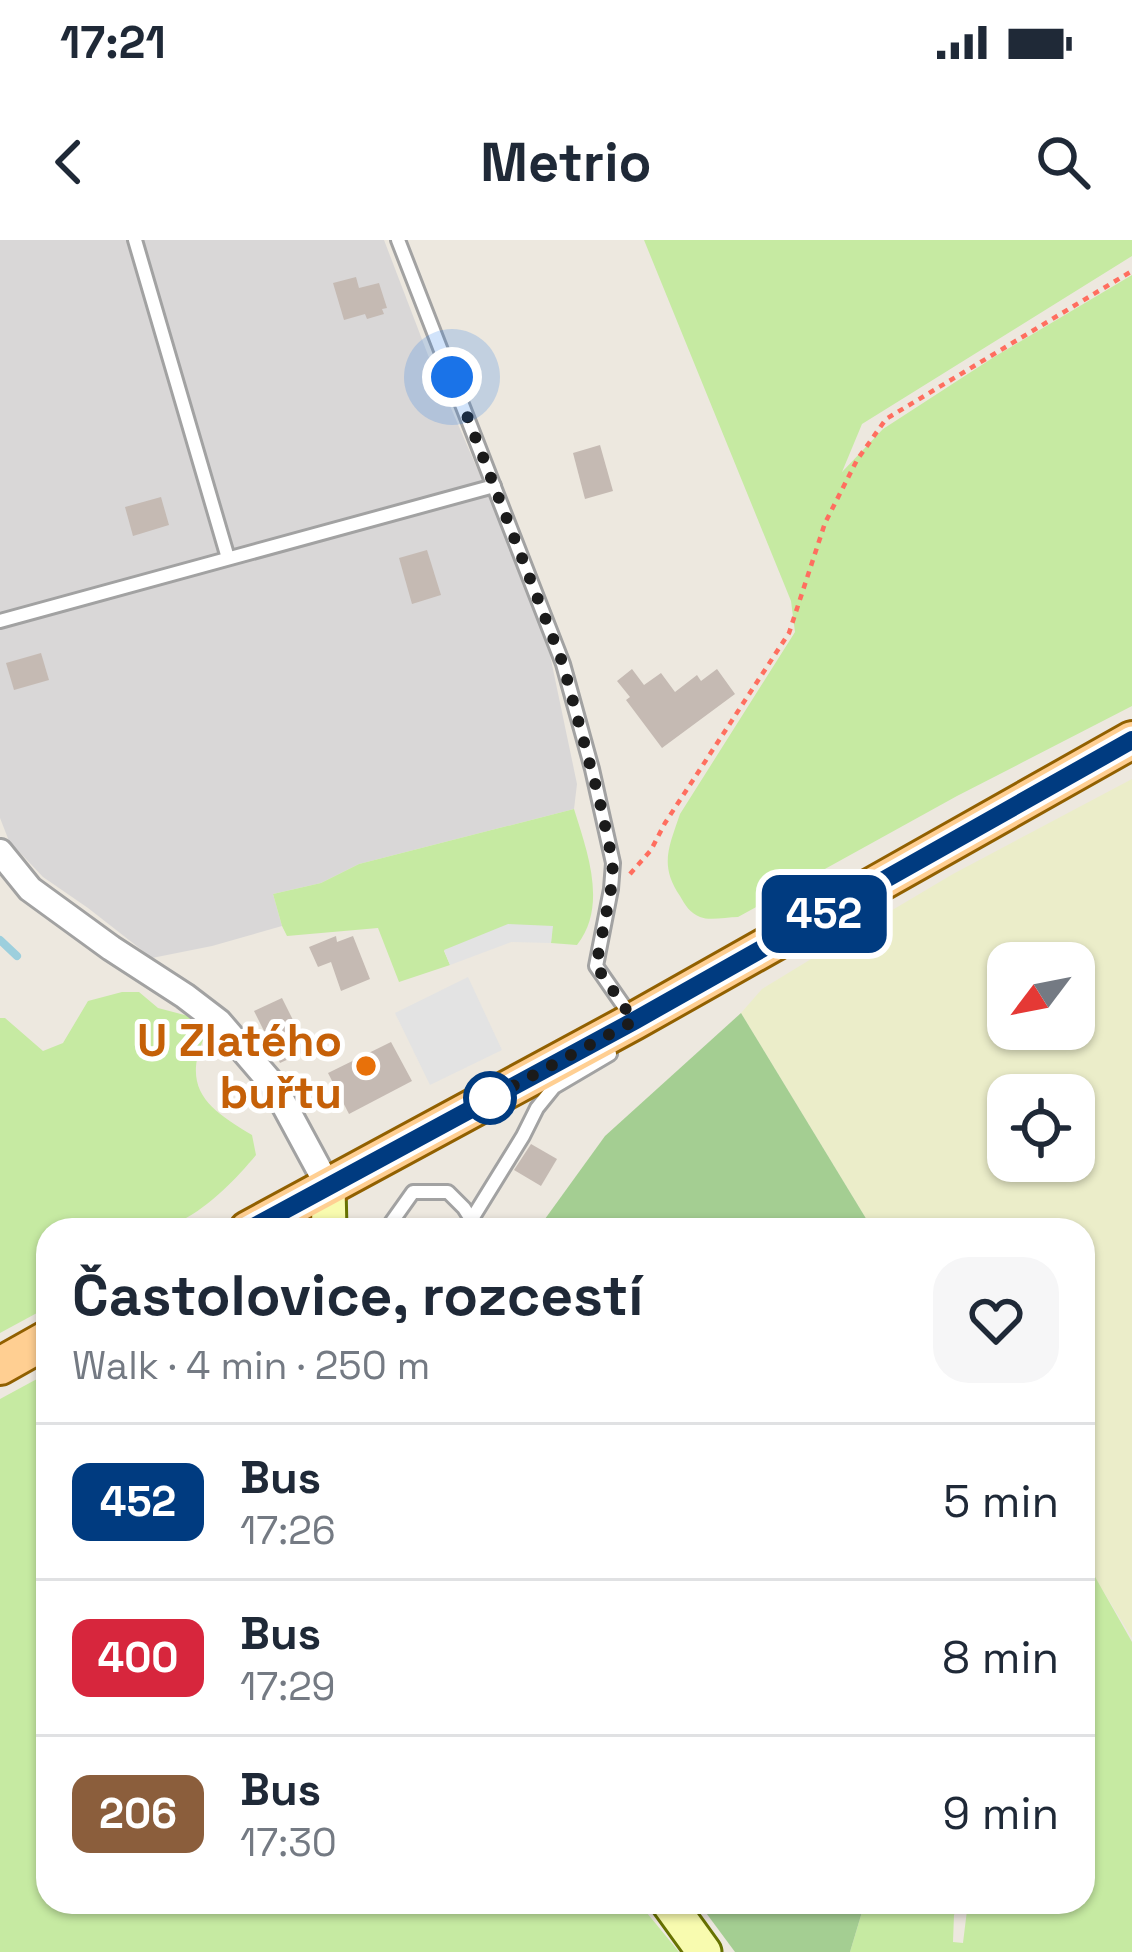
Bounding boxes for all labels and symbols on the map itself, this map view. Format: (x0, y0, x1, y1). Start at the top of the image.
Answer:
your location (422, 347, 482, 407)
line badge: 452 (755, 875, 893, 953)
north arrow (987, 942, 1095, 1050)
place label: U Zlatého buřtu (137, 1012, 342, 1121)
marker: U Zlatého buřtu (353, 1053, 379, 1079)
unlabelled marker (465, 1073, 515, 1123)

